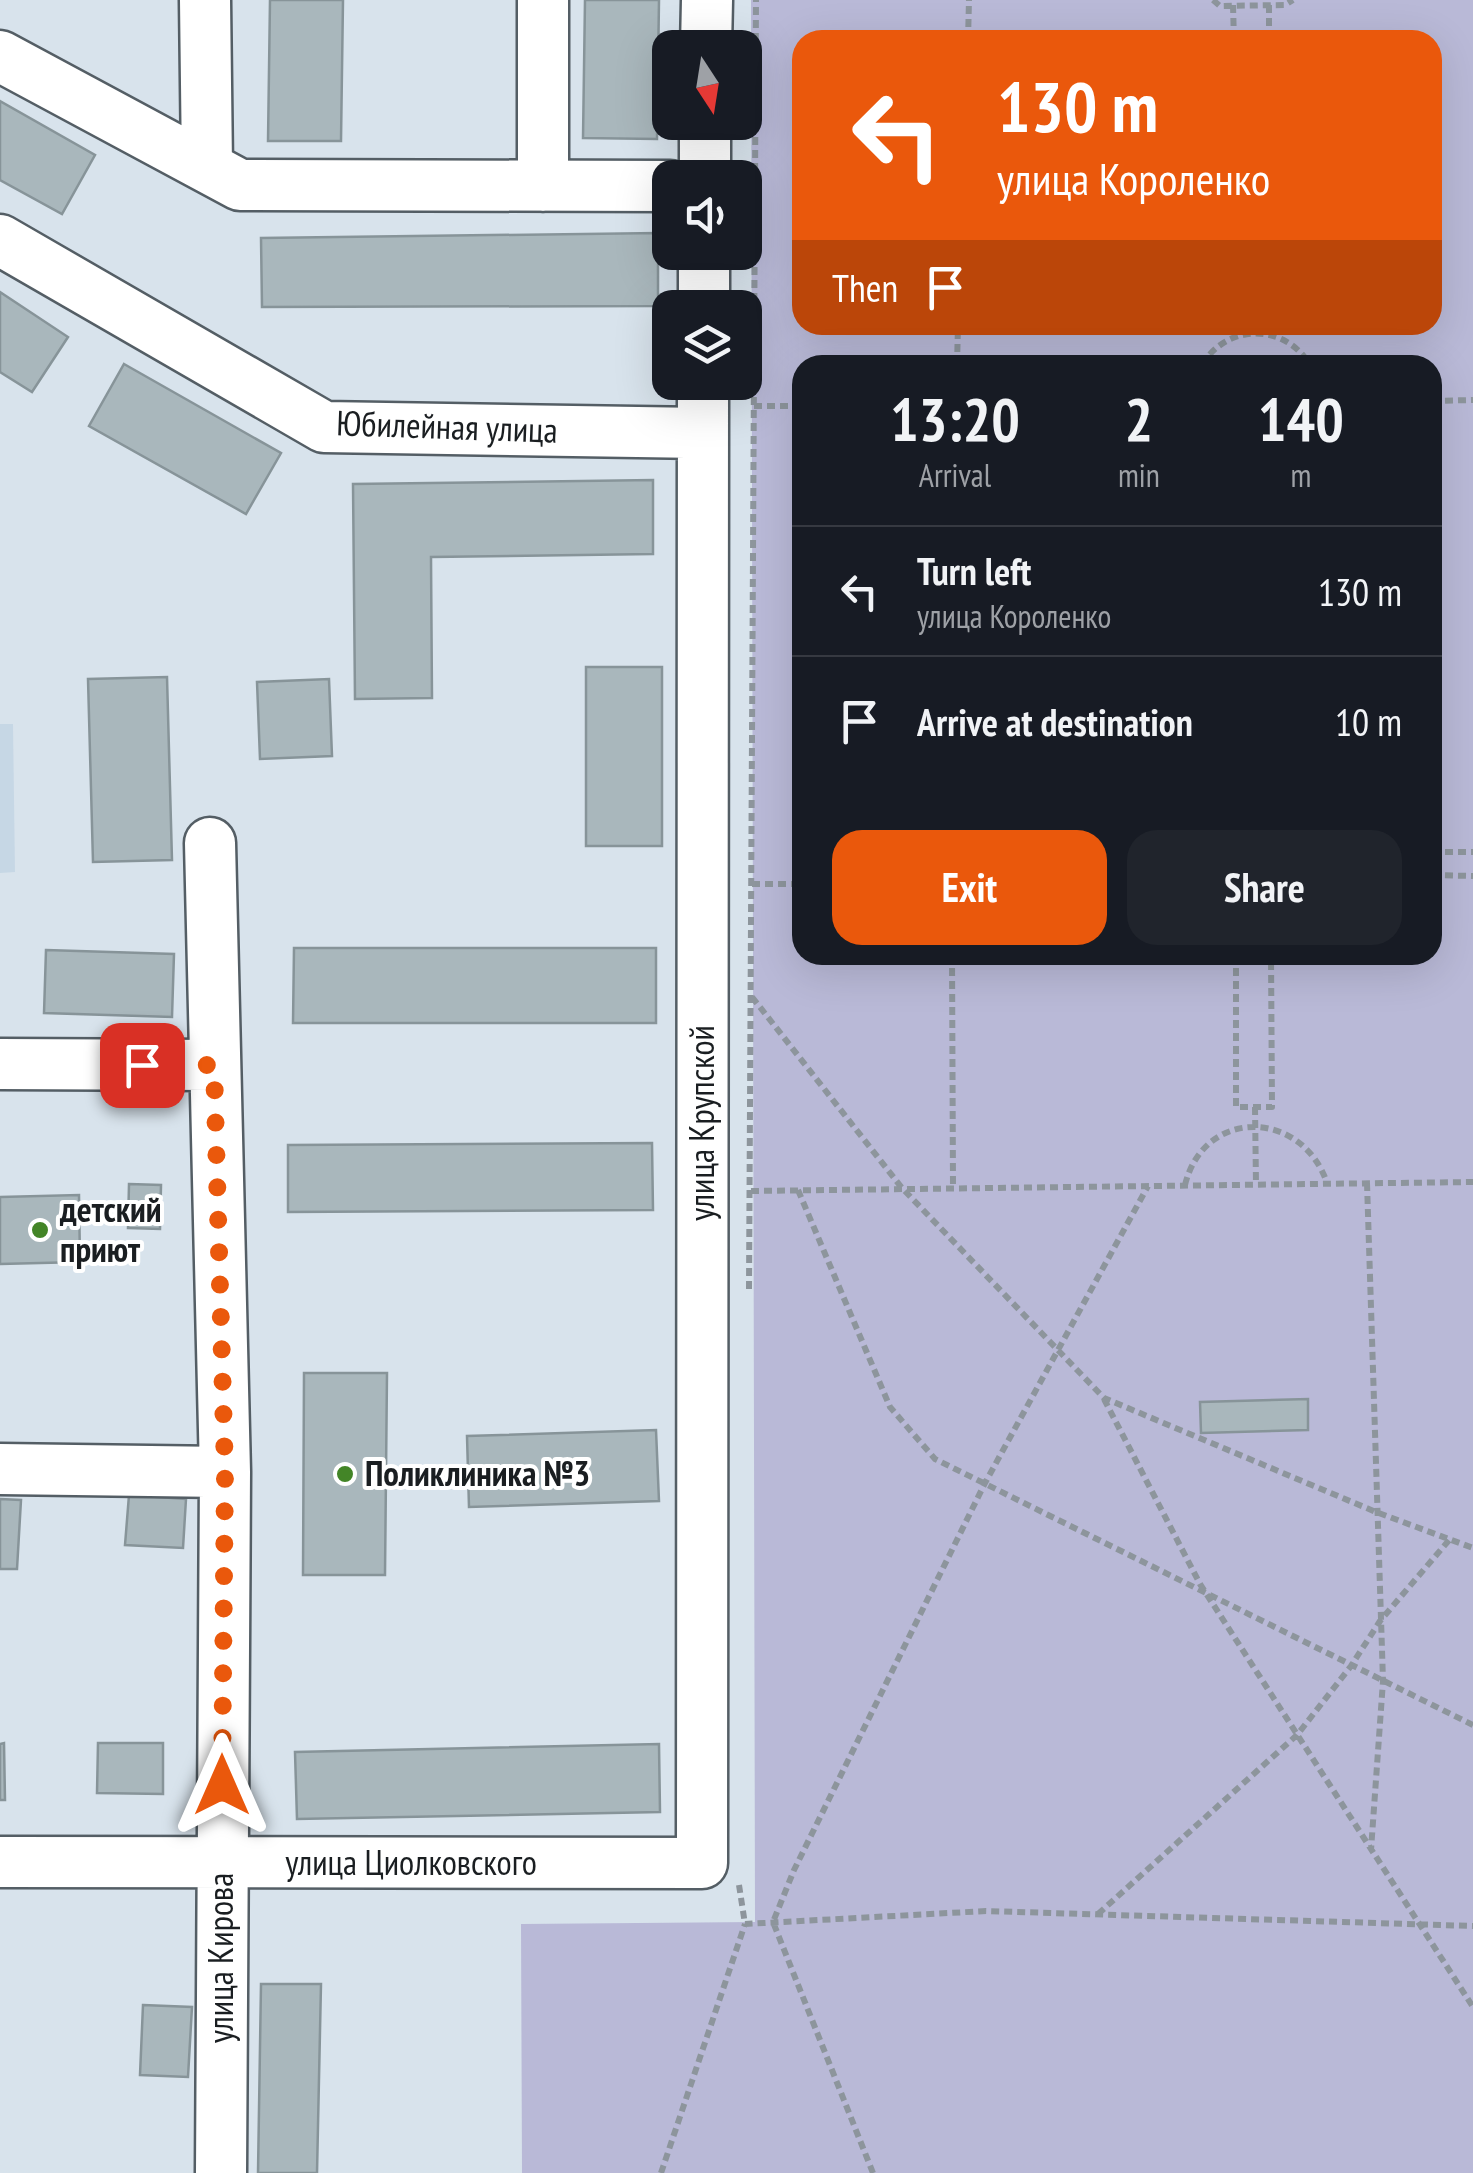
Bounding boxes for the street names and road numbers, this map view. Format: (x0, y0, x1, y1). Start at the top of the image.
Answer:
street label: Юбилейная улица (336, 399, 559, 453)
street label: улица Крупской (678, 1025, 724, 1221)
street label: улица Циолковского (285, 1839, 537, 1885)
street label: улица Кирова (197, 1873, 243, 2043)

